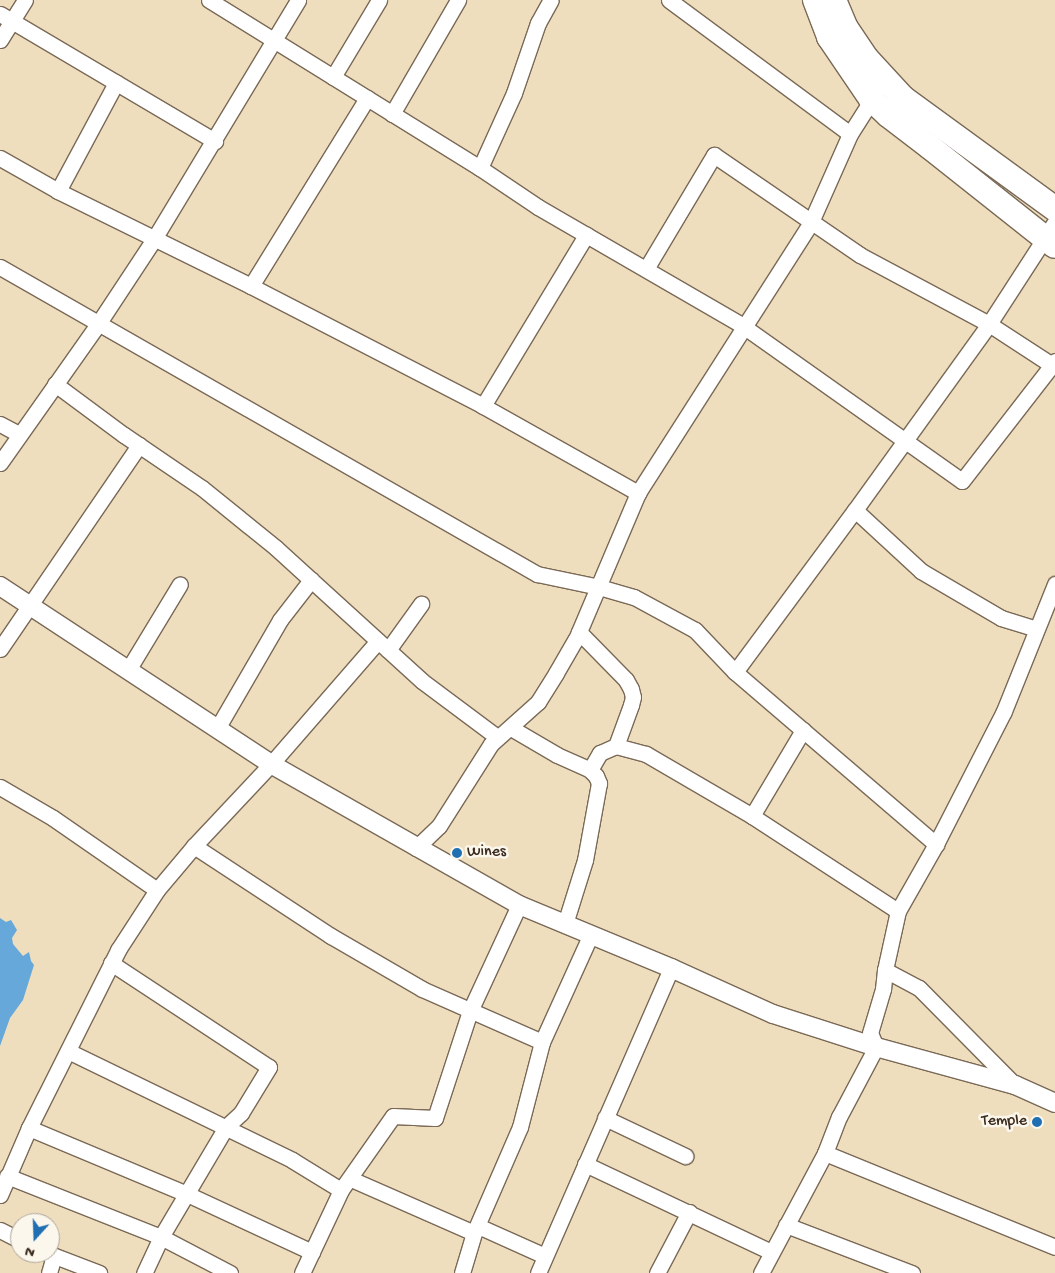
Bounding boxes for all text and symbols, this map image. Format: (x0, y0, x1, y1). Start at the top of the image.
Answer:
place label: Wines (467, 843, 506, 863)
marker: Wines (451, 847, 463, 859)
place label: Temple (982, 1112, 1027, 1132)
marker: Temple (1031, 1116, 1043, 1128)
north arrow (10, 1213, 60, 1263)
text: N (23, 1242, 37, 1261)

